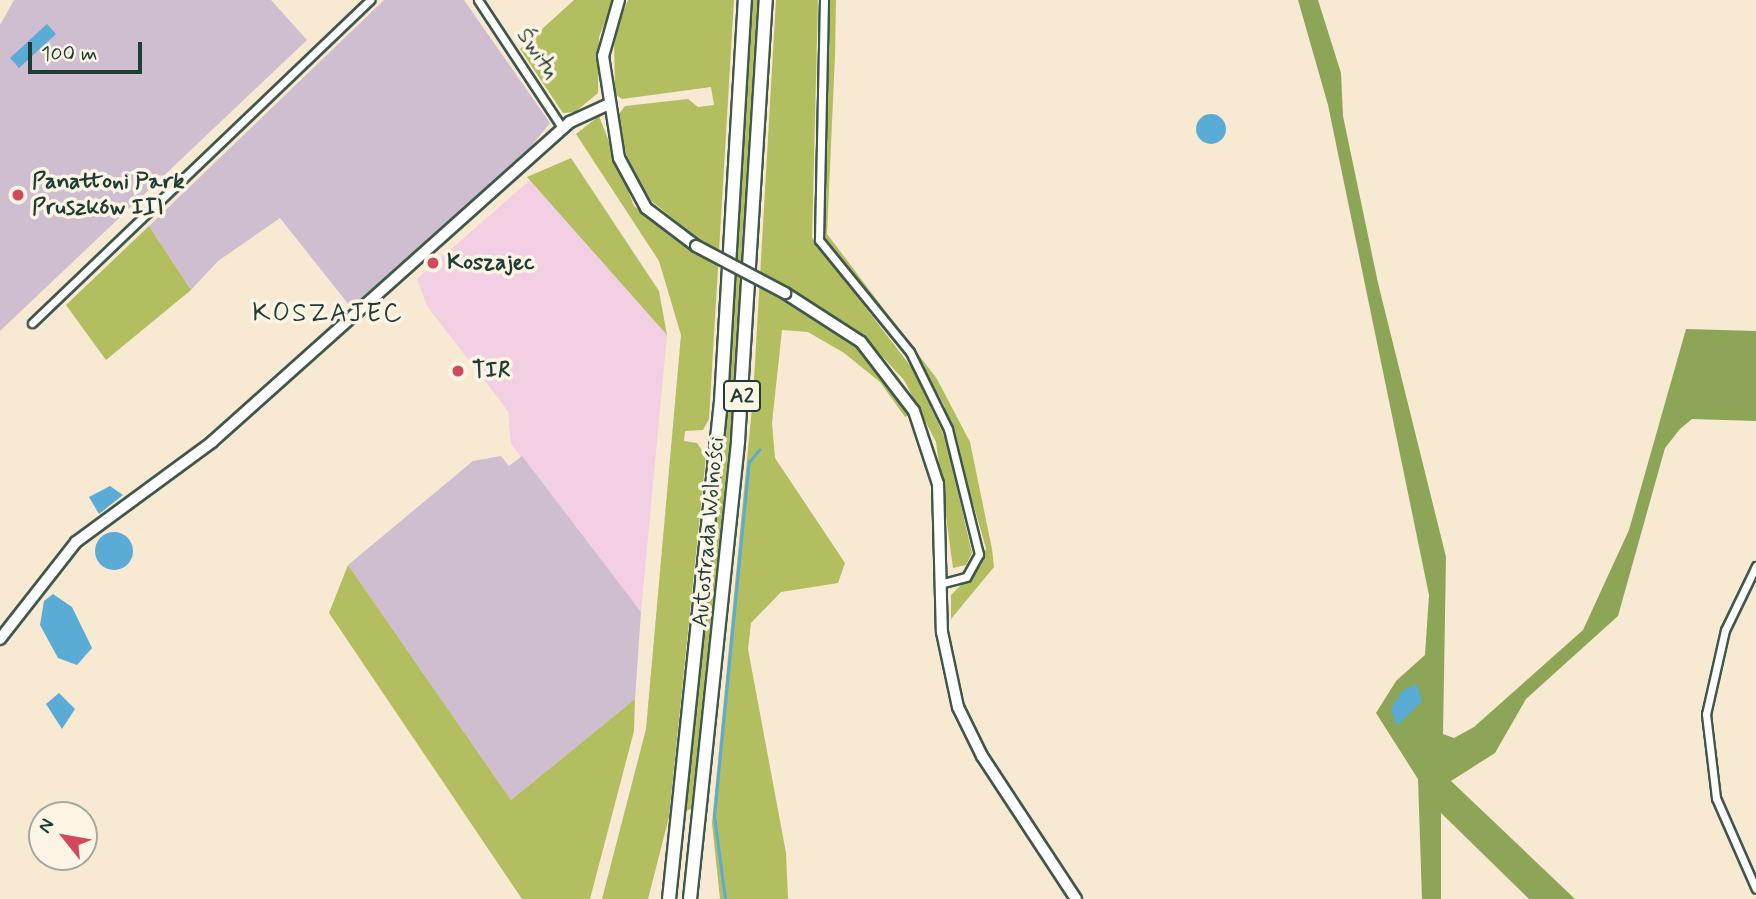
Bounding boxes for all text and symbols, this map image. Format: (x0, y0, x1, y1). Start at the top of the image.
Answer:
street label: Świtu (510, 23, 564, 85)
scale bar (32, 28, 145, 72)
text: 100 m (41, 40, 97, 68)
place label: Panattoni Park Pruszków III (32, 168, 181, 222)
marker: Panattoni Park Pruszków III (10, 187, 26, 203)
place label: Koszajec (447, 249, 535, 277)
marker: Koszajec (425, 255, 441, 271)
district label: KOSZAJEC (256, 299, 400, 331)
place label: TIR (472, 357, 510, 385)
marker: TIR (450, 363, 466, 379)
road number: A2 (723, 378, 761, 414)
street label: Autostrada Wolności (687, 432, 731, 632)
north arrow (28, 801, 98, 871)
text: N (32, 814, 60, 838)

